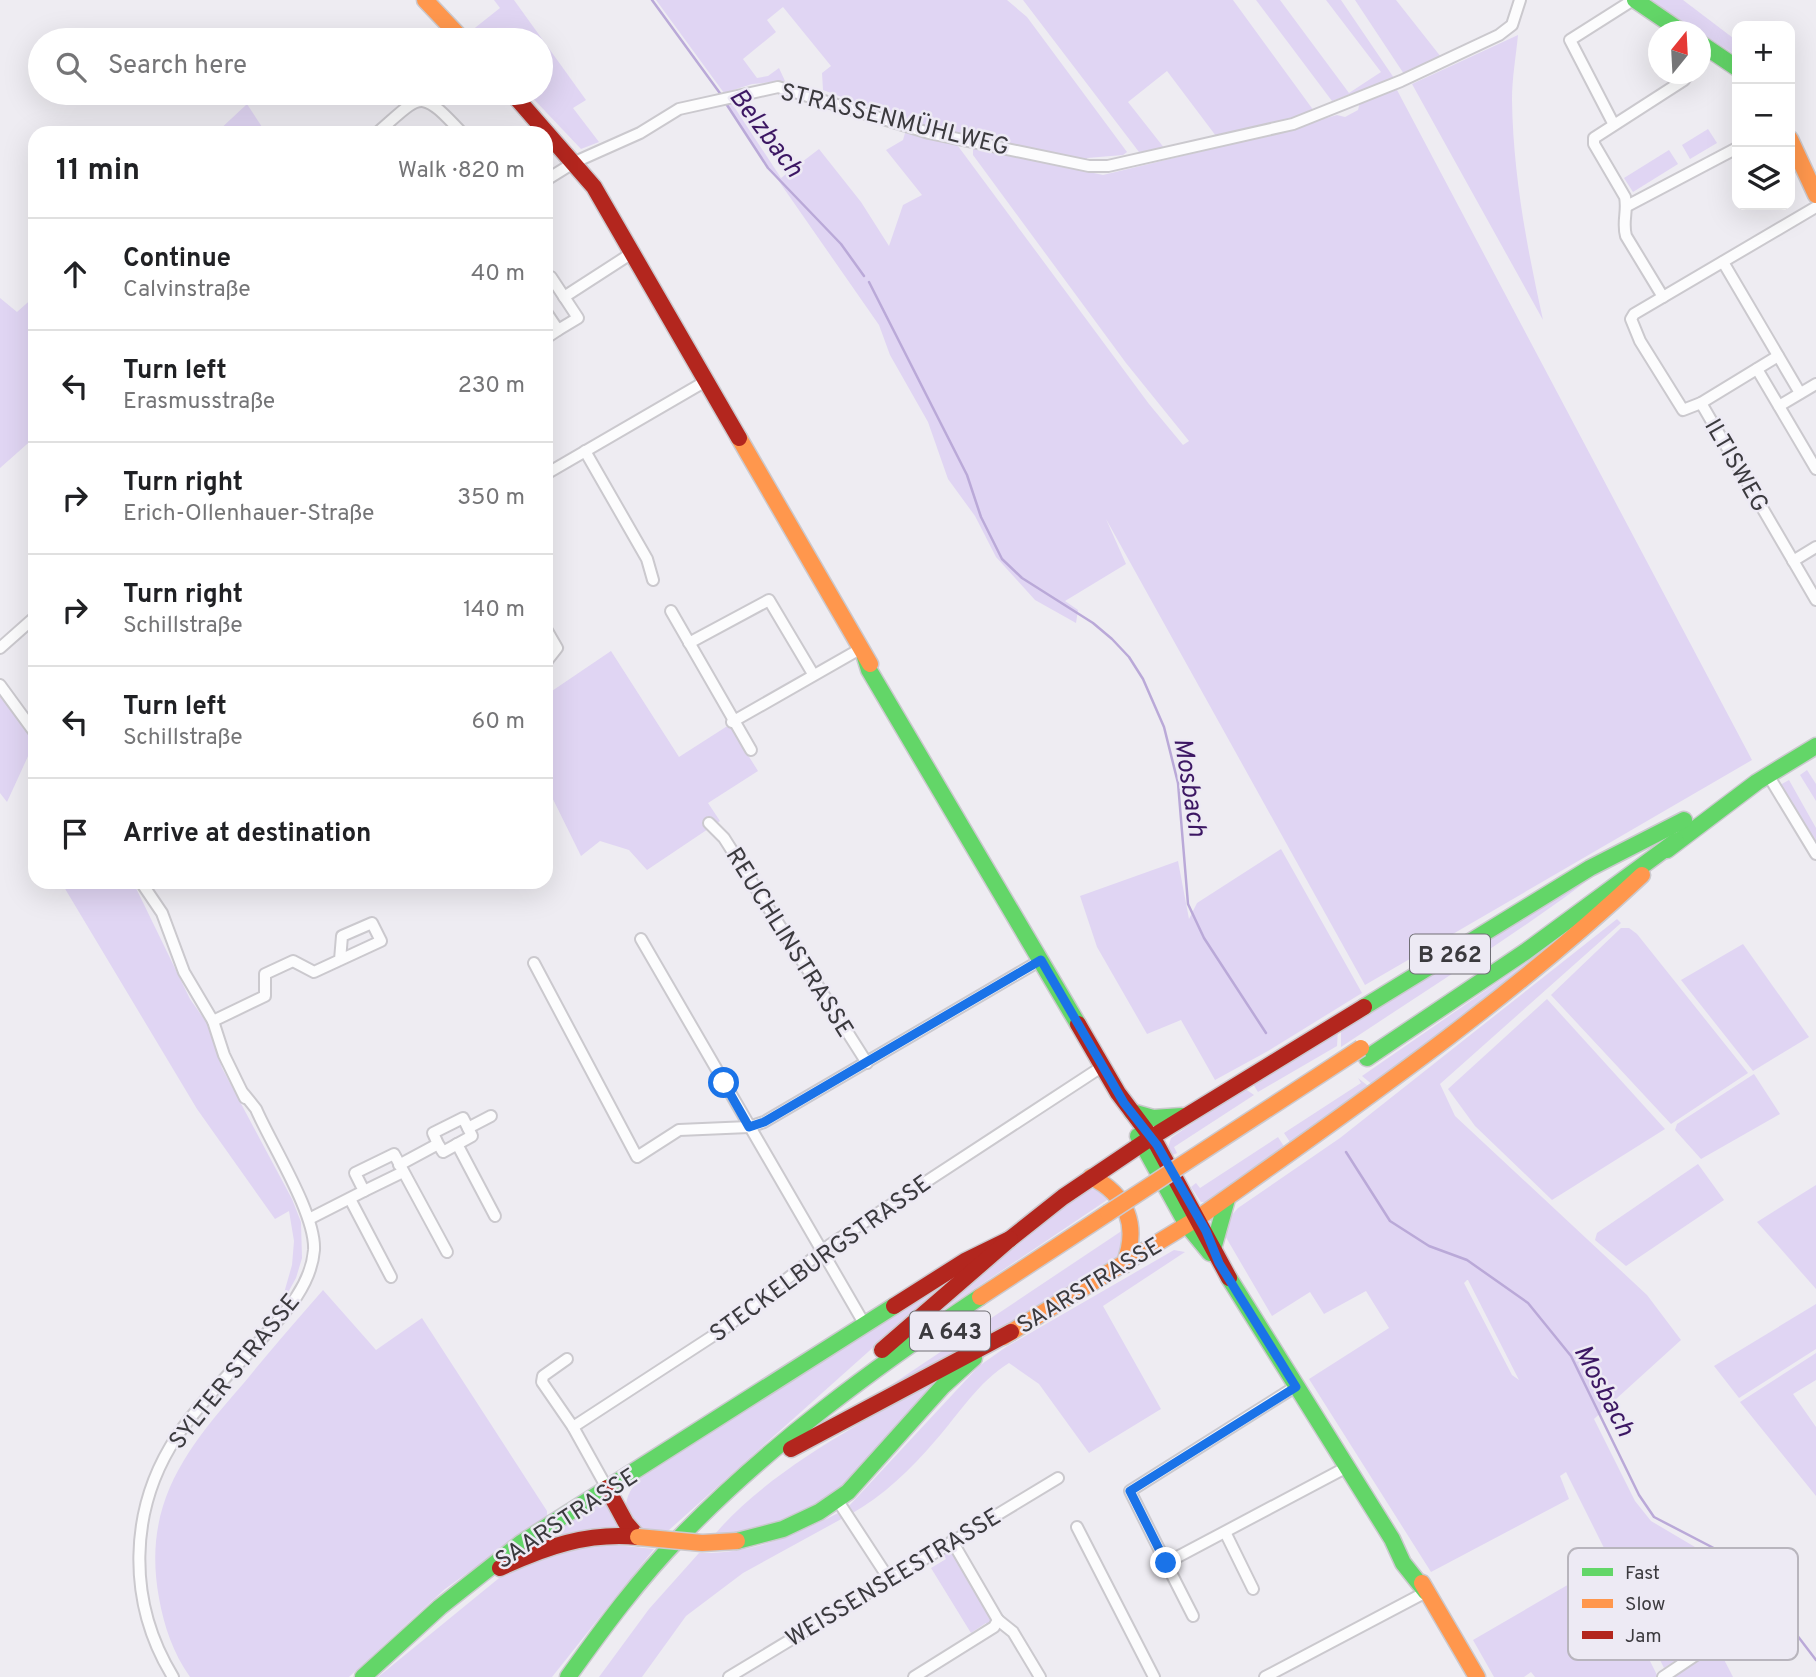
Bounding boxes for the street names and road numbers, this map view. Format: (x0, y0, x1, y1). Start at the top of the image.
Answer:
street label: STRASSENMÜHLWEG (777, 76, 1012, 164)
street label: ILTISWEG (1697, 414, 1774, 518)
street label: REUCHLINSTRASSE (718, 843, 859, 1043)
road number: B 262 (1410, 934, 1490, 973)
street label: STECKELBURGSTRASSE (705, 1169, 938, 1350)
street label: SAARSTRASSE (1012, 1232, 1168, 1342)
street label: SYLTER STRASSE (164, 1288, 308, 1456)
road number: A 643 (910, 1312, 990, 1350)
street label: SAARSTRASSE (490, 1463, 644, 1577)
street label: WEISSENSEESTRASSE (781, 1503, 1007, 1655)

